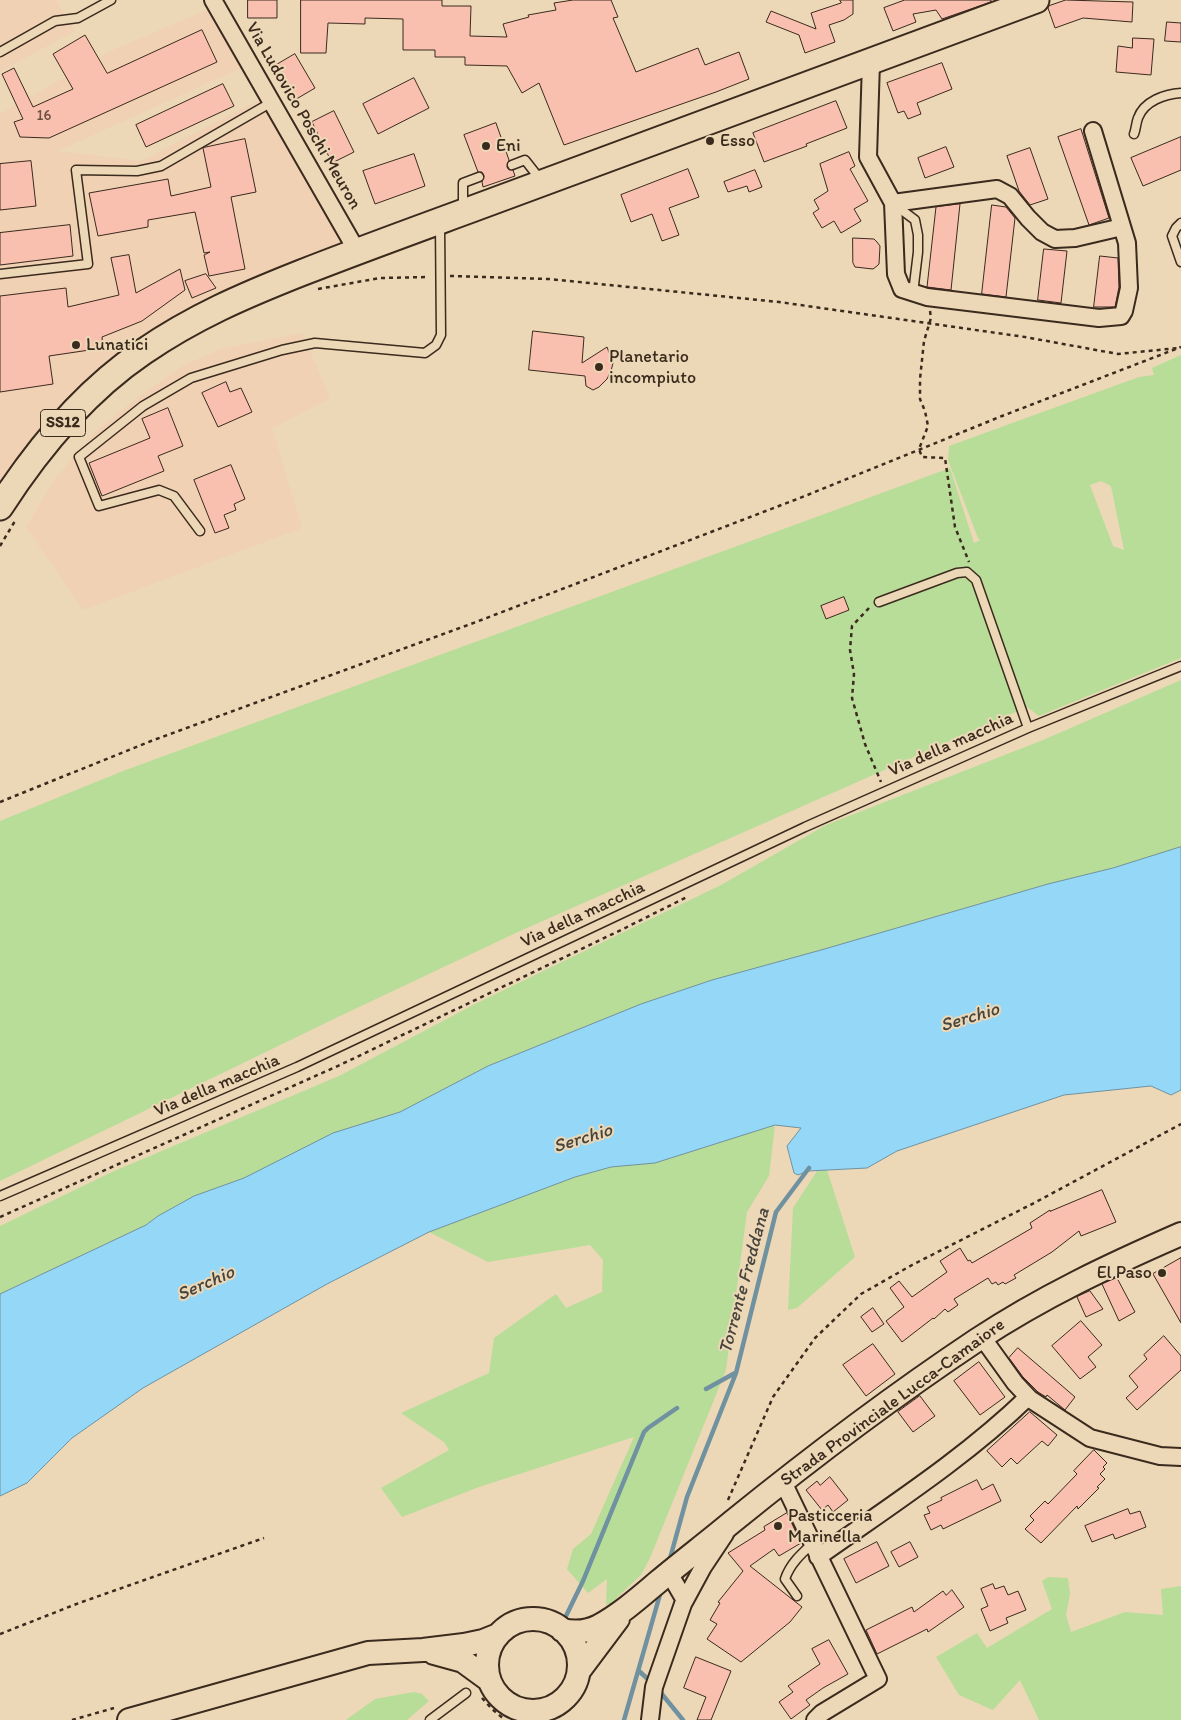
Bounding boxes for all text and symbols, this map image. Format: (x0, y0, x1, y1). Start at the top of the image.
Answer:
street label: Via Ludovico Poschi Meuron (241, 19, 365, 213)
house number: 16 (37, 107, 51, 125)
place label: Esso (720, 130, 755, 152)
place label: Eni (496, 135, 521, 157)
marker: Esso (704, 135, 716, 147)
marker: Eni (480, 140, 492, 152)
place label: Lunatici (86, 334, 148, 356)
marker: Lunatici (70, 339, 82, 351)
place label: Planetario incompiuto (609, 346, 696, 388)
marker: Planetario incompiuto (593, 361, 605, 373)
road number: SS12 (40, 409, 86, 436)
street label: Via della macchia (885, 708, 1017, 782)
street label: Via della macchia (518, 877, 648, 953)
water label: Serchio (938, 998, 1002, 1038)
street label: Via della macchia (151, 1050, 283, 1122)
water label: Serchio (551, 1119, 615, 1159)
water label: Torrente Freddana (715, 1206, 775, 1356)
water label: Serchio (174, 1261, 238, 1307)
place label: El Paso (1097, 1262, 1152, 1284)
marker: El Paso (1156, 1267, 1168, 1279)
street label: Strada Provinciale Lucca-Camaiore (777, 1314, 1009, 1492)
place label: Pasticceria Marinella (788, 1505, 872, 1548)
marker: Pasticceria Marinella (772, 1520, 784, 1532)

